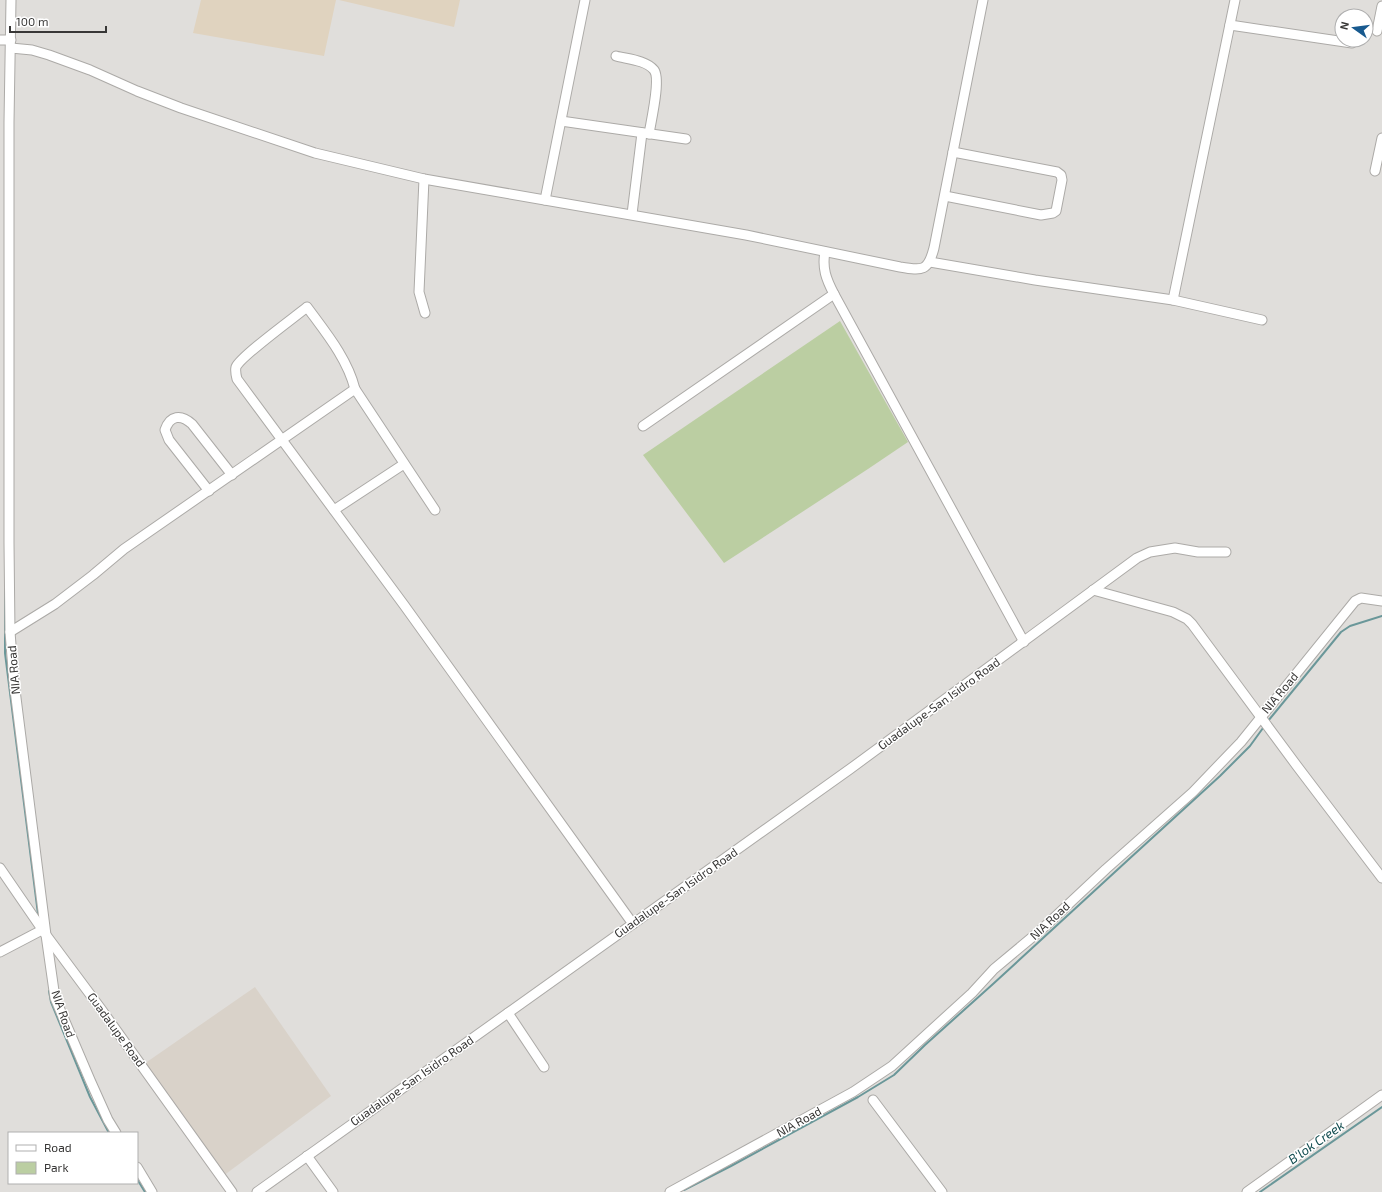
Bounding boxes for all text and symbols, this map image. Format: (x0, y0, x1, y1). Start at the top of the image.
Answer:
scale bar (10, 8, 106, 34)
north arrow (1334, 8, 1374, 48)
text: 100 m (16, 14, 48, 28)
text: N (1337, 20, 1351, 31)
street label: NIA Road (4, 645, 22, 695)
street label: Guadalupe-San Isidro Road (875, 654, 1002, 752)
street label: NIA Road (1258, 669, 1300, 716)
street label: Guadalupe-San Isidro Road (611, 844, 740, 940)
street label: NIA Road (1027, 898, 1072, 942)
street label: NIA Road (49, 988, 79, 1039)
street label: Guadalupe Road (85, 989, 149, 1069)
street label: Guadalupe-San Isidro Road (347, 1032, 476, 1128)
street label: NIA Road (774, 1103, 823, 1139)
water label: B'lok Creek (1285, 1117, 1347, 1167)
legend (8, 1132, 138, 1184)
text: Road (44, 1140, 72, 1154)
text: Park (44, 1160, 69, 1174)

